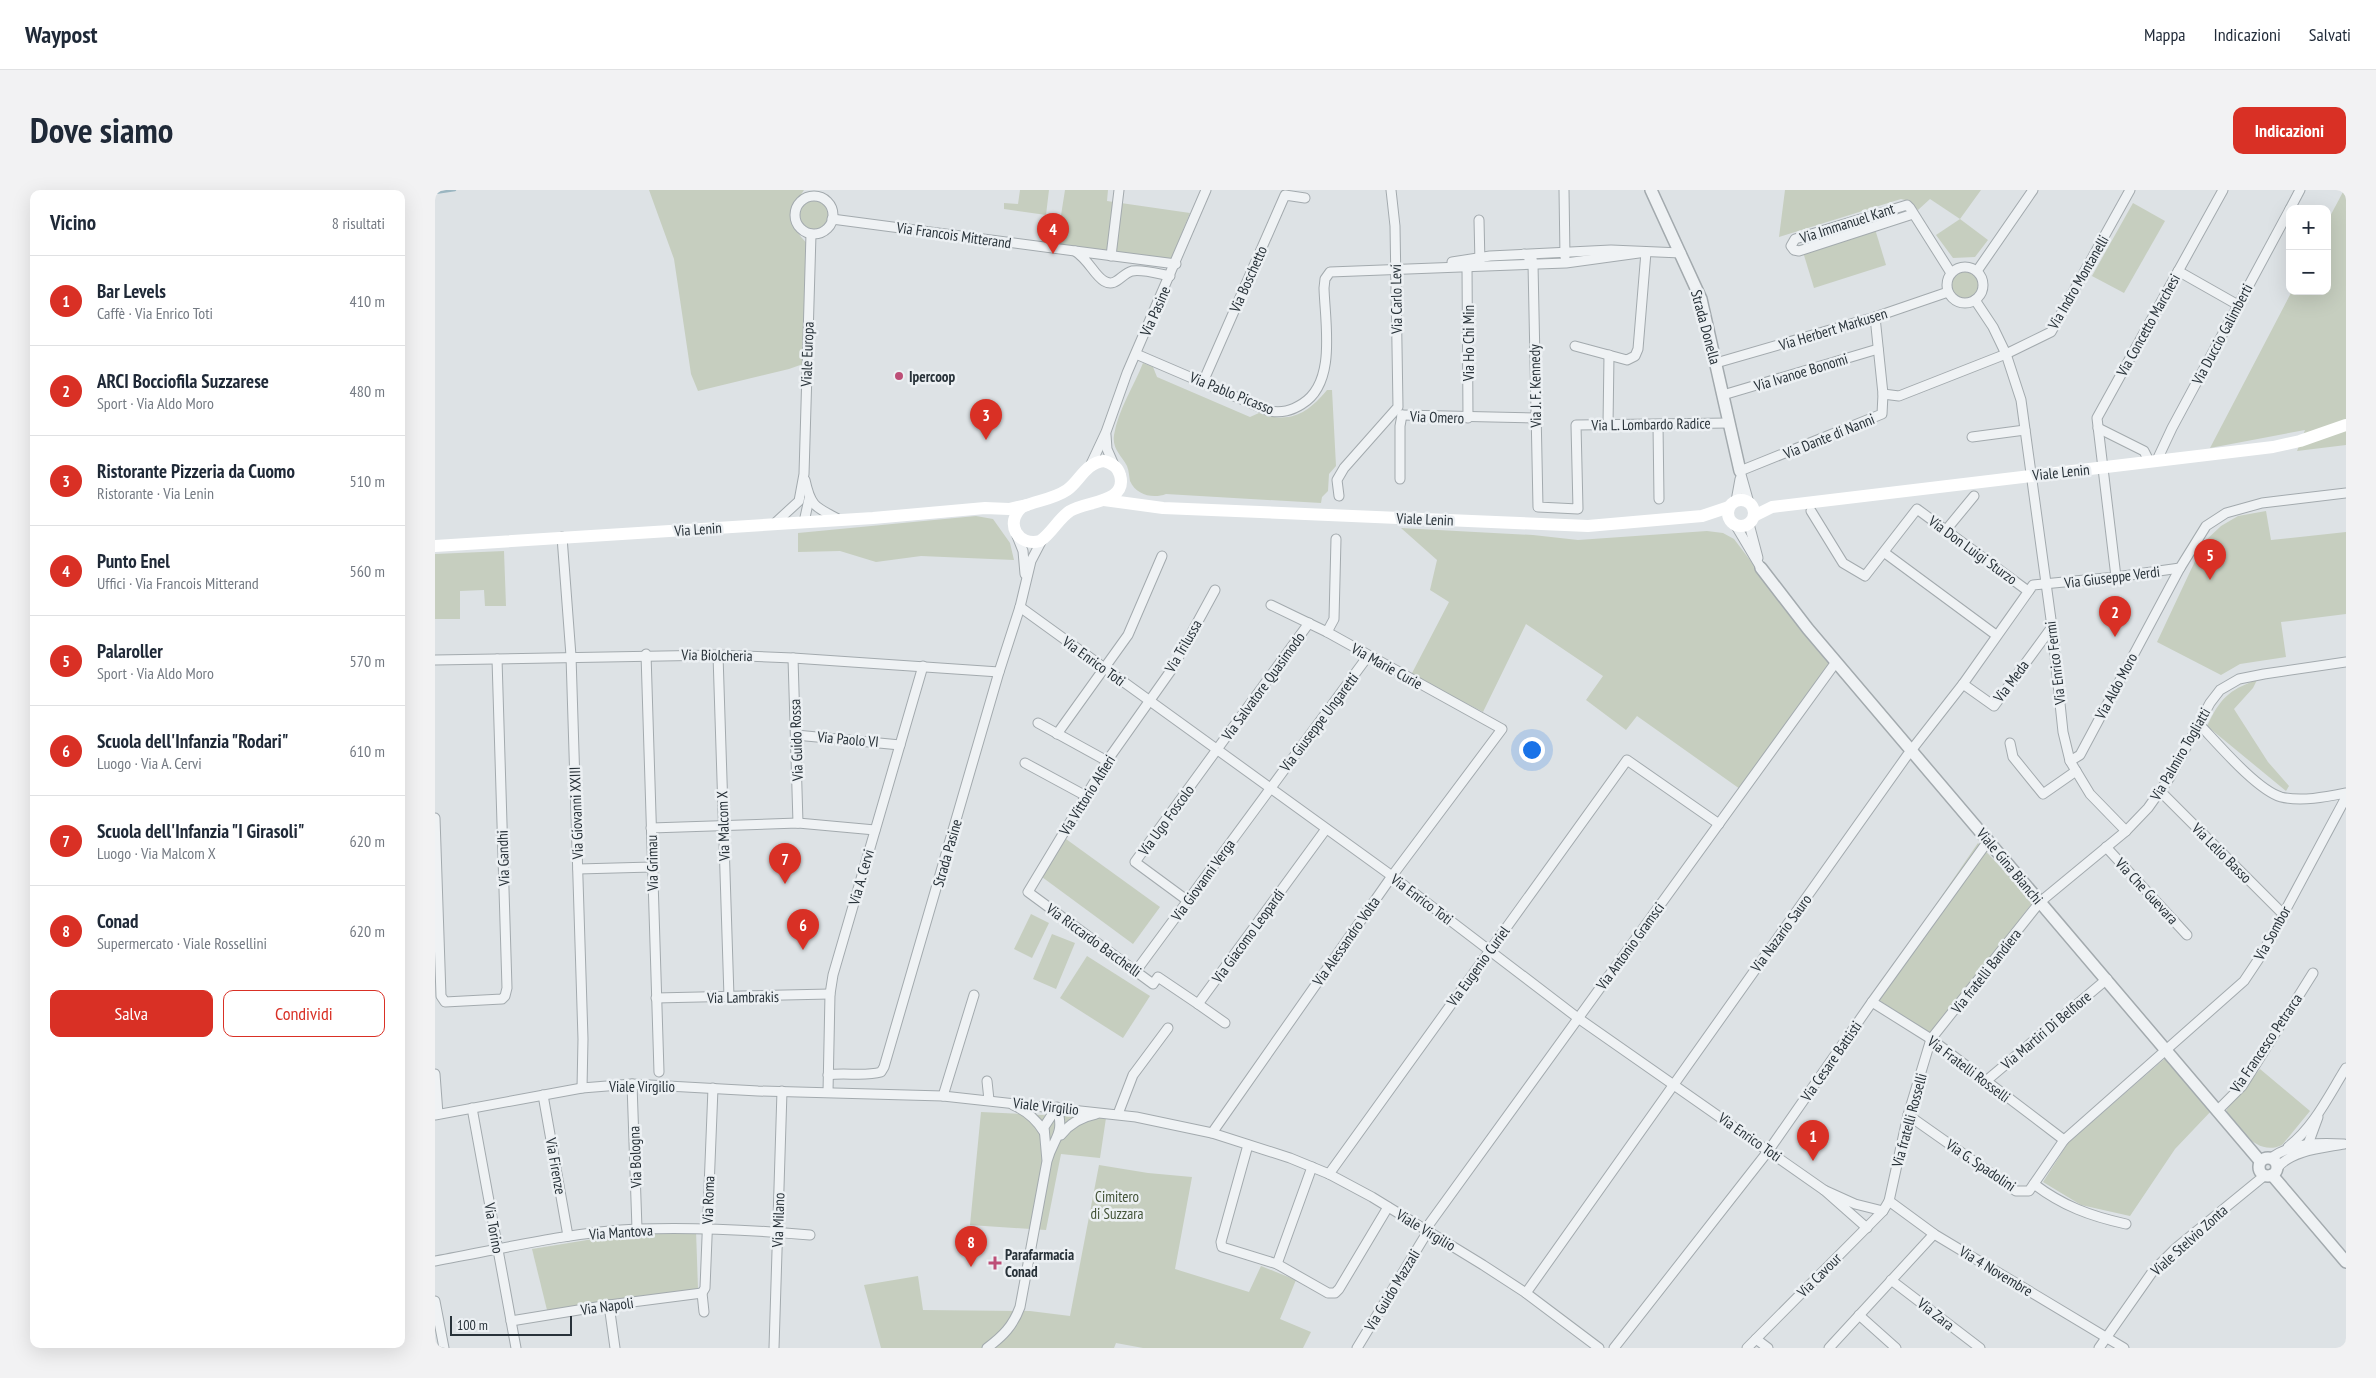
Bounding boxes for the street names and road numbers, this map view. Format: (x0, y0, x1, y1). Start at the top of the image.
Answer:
street label: Via Immanuel Kant (1796, 199, 1897, 248)
street label: Via Francois Mitterand (894, 217, 1013, 252)
street label: Via Indro Montanelli (2043, 232, 2113, 333)
street label: Via Boschetto (1225, 243, 1271, 316)
street label: Via Carlo Levi (1386, 264, 1406, 335)
street label: Via Concetto Marchesi (2112, 270, 2184, 380)
street label: Via Duccio Galimberti (2187, 280, 2257, 389)
street label: Via Pasine (1135, 283, 1174, 340)
street label: Strada Donella (1687, 288, 1725, 366)
street label: Via Herbert Markusen (1776, 304, 1889, 355)
street label: Via Ho Chi Min (1459, 305, 1478, 382)
street label: Viale Europa (796, 321, 818, 388)
street label: Via J. F. Kennedy (1525, 344, 1545, 429)
street label: Via Ivanoe Bonomi (1751, 349, 1850, 396)
street label: Via Pablo Picasso (1186, 367, 1277, 419)
street label: Via Omero (1409, 407, 1464, 427)
street label: Via Dante di Nanni (1780, 409, 1877, 463)
street label: Via L. Lombardo Radice (1590, 413, 1711, 435)
street label: Viale Lenin (2031, 460, 2090, 485)
street label: Viale Lenin (1395, 508, 1454, 529)
street label: Via Don Luigi Sturzo (1924, 511, 2021, 589)
street label: Via Lenin (673, 518, 722, 540)
street label: Via Giuseppe Verdi (2062, 562, 2161, 592)
street label: Via Trilussa (1160, 616, 1206, 677)
street label: Via Enrico Fermi (2040, 620, 2070, 707)
street label: Via Salvatore Quasimodo (1217, 628, 1309, 745)
street label: Via Enrico Toti (1058, 631, 1129, 690)
street label: Via Marie Curie (1347, 638, 1426, 693)
street label: Via Biolcheria (680, 645, 753, 665)
street label: Via Aldo Moro (2090, 650, 2141, 723)
street label: Via Meda (1988, 656, 2033, 707)
street label: Via Giuseppe Ungaretti (1275, 669, 1362, 776)
street label: Via Guido Rossa (785, 699, 807, 782)
street label: Via Palmiro Togliatti (2145, 704, 2214, 805)
street label: Via Paolo VI (816, 727, 879, 751)
street label: Via Vittorio Alfieri (1054, 751, 1119, 840)
street label: Via Giovanni XXIII (565, 766, 587, 861)
street label: Via Ugo Foscolo (1133, 781, 1198, 860)
street label: Via Malcom X (712, 790, 734, 862)
street label: Strada Pasine (928, 817, 966, 889)
street label: Via Lelio Basso (2187, 818, 2256, 887)
street label: Viale Gina Bianchi (1972, 823, 2047, 908)
street label: Via Gandhi (493, 830, 514, 887)
street label: Via Grimau (642, 835, 662, 892)
street label: Via Giovanni Verga (1166, 835, 1239, 925)
street label: Via A. Cervi (844, 847, 878, 908)
street label: Via Che Guevara (2111, 853, 2183, 928)
street label: Via Enrico Toti (1386, 869, 1457, 929)
street label: Via Giacomo Leopardi (1207, 885, 1288, 988)
street label: Via Nazario Sauro (1746, 890, 1816, 976)
street label: Via Alessandro Volta (1308, 893, 1384, 990)
street label: Via Riccardo Bacchelli (1042, 898, 1145, 981)
street label: Via Antonio Gramsci (1591, 899, 1668, 994)
street label: Via Sombor (2249, 902, 2295, 964)
street label: Via Eugenio Curiel (1442, 922, 1514, 1011)
street label: Via fratelli Bandiera (1946, 925, 2025, 1018)
street label: Via Lambrakis (706, 987, 779, 1007)
street label: Via Martiri Di Belfiore (1996, 987, 2095, 1074)
street label: Via Francesco Petrarca (2225, 990, 2306, 1097)
street label: Via Cesare Battisti (1796, 1017, 1866, 1106)
street label: Via Fratelli Rosselli (1923, 1031, 2014, 1106)
street label: Via fratelli Rosselli (1887, 1071, 1931, 1170)
street label: Viale Virgilio (608, 1077, 675, 1096)
street label: Viale Virgilio (1011, 1093, 1080, 1119)
street label: Via Enrico Toti (1714, 1108, 1785, 1166)
street label: Via Bologna (624, 1126, 646, 1189)
street label: Via G. Spadolini (1942, 1134, 2020, 1195)
street label: Via Firenze (542, 1135, 570, 1196)
street label: Via Roma (698, 1176, 718, 1225)
street label: Via Milano (768, 1192, 788, 1249)
street label: Via Torino (480, 1200, 508, 1255)
street label: Viale Stelvio Zonta (2146, 1201, 2231, 1280)
street label: Viale Virgilio (1392, 1204, 1459, 1255)
street label: Via Mantova (588, 1220, 653, 1244)
street label: Via 4 Novembre (1955, 1241, 2036, 1300)
street label: Via Guido Mazzali (1360, 1246, 1424, 1335)
street label: Via Cavour (1792, 1248, 1846, 1302)
street label: Via Napoli (578, 1293, 635, 1319)
street label: Via Zara (1913, 1293, 1958, 1334)

